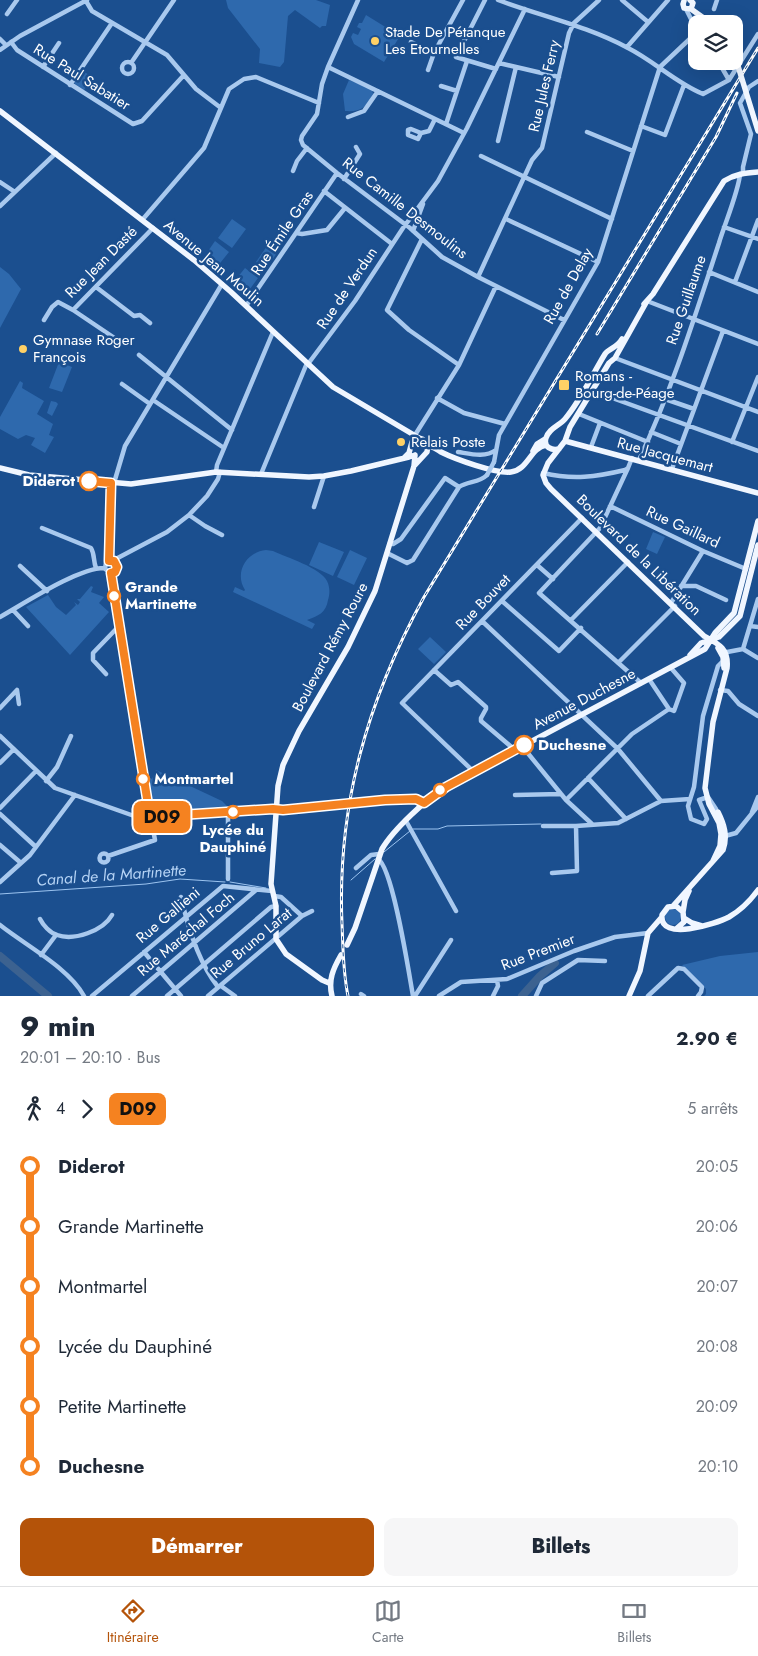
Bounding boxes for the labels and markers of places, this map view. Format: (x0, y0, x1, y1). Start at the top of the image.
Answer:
place label: Stade De Pétanque Les Etournelles (385, 21, 506, 60)
marker: Stade De Pétanque Les Etournelles (369, 35, 381, 47)
place label: Gymnase Roger François (33, 329, 135, 368)
marker: Gymnase Roger François (17, 343, 29, 355)
place label: Romans - Bourg-de-Péage (575, 365, 675, 404)
marker: Romans - Bourg-de-Péage (557, 378, 571, 392)
place label: Relais Poste (411, 431, 486, 453)
marker: Relais Poste (395, 436, 407, 448)
place label: Diderot (22, 470, 75, 492)
marker: Diderot (79, 471, 99, 491)
place label: Grande Martinette (125, 576, 197, 615)
marker: Grande Martinette (107, 589, 121, 603)
place label: Duchesne (538, 734, 607, 756)
marker: Duchesne (514, 735, 534, 755)
place label: Montmartel (154, 768, 234, 790)
marker: Montmartel (136, 772, 150, 786)
unlabelled marker (433, 783, 447, 797)
marker: Lycée du Dauphiné (226, 805, 240, 819)
place label: Lycée du Dauphiné (200, 819, 267, 858)

